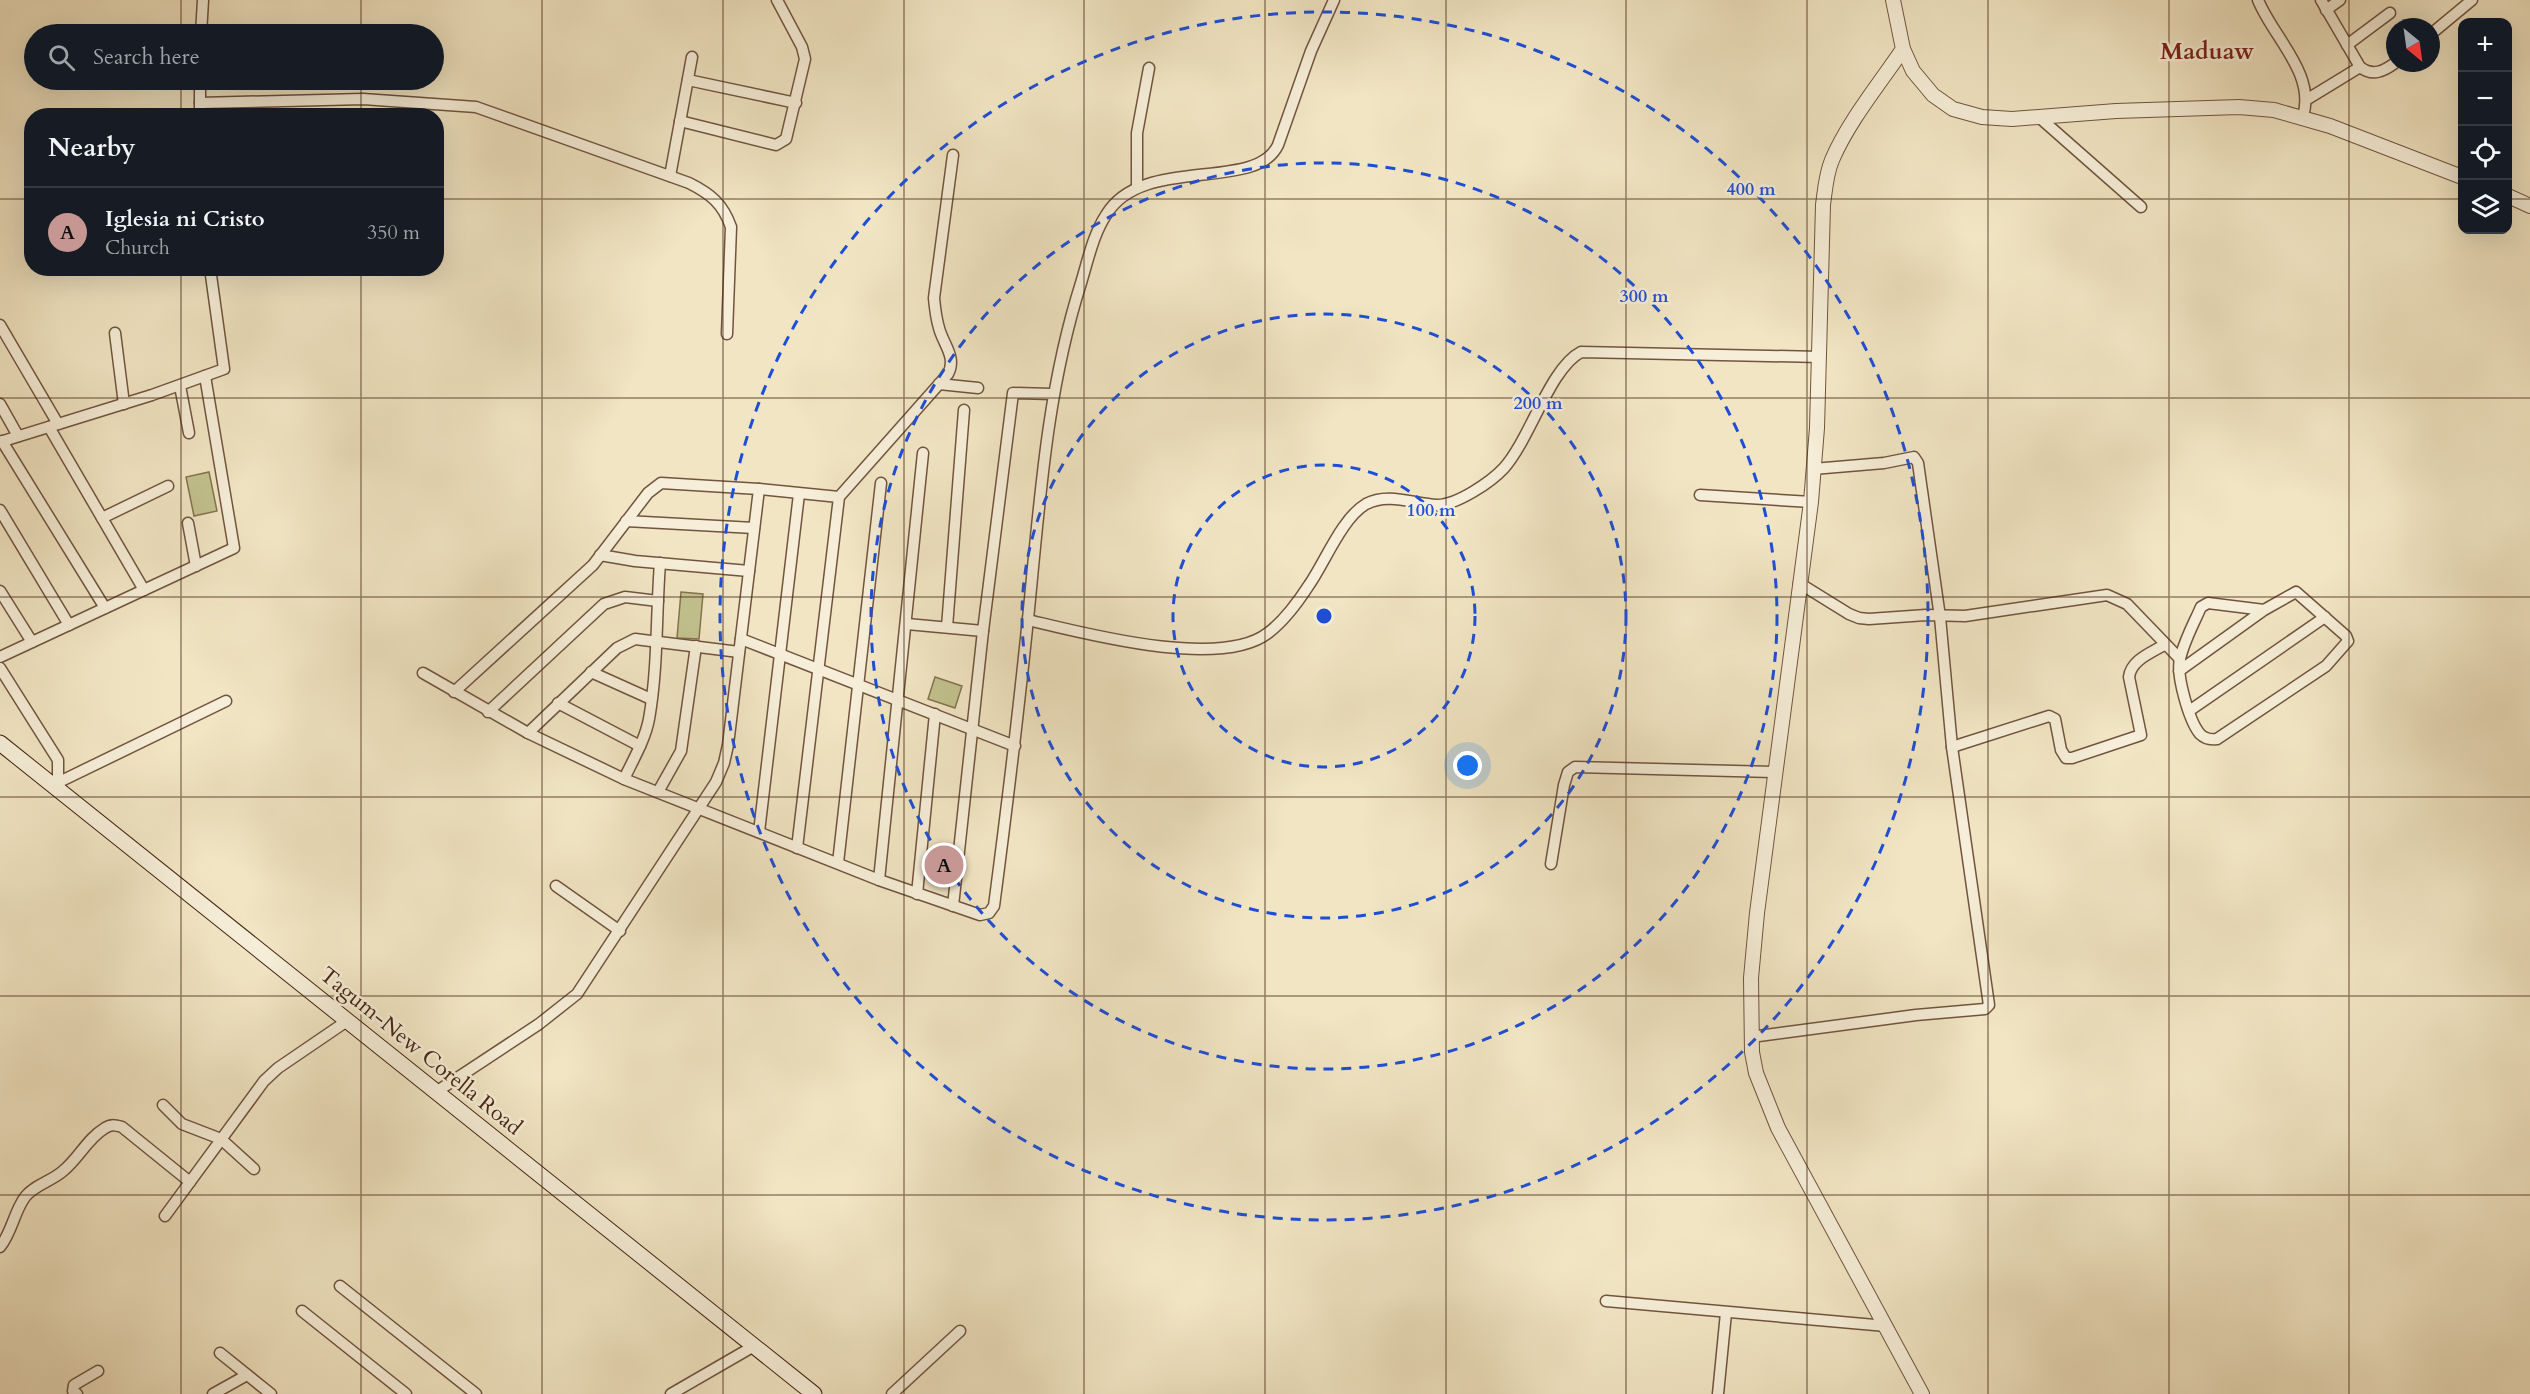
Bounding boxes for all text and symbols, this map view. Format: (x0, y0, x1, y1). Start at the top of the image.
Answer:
north arrow (2386, 18, 2440, 72)
map controls (2458, 18, 2512, 234)
button: + (2458, 18, 2512, 72)
search box (24, 24, 444, 90)
district label: Maduaw (2160, 35, 2254, 68)
icon: search (45, 41, 78, 74)
text: Search here (93, 42, 200, 72)
button: − (2458, 72, 2512, 126)
button: locate (2458, 126, 2512, 180)
text: Nearby (48, 130, 136, 165)
text: 400 m (1726, 177, 1776, 202)
button: layers (2458, 180, 2512, 234)
text: Iglesia ni Cristo (105, 204, 265, 234)
text: A (60, 219, 75, 246)
text: 350 m (367, 219, 420, 246)
text: Church (105, 234, 170, 261)
text: 300 m (1619, 284, 1669, 309)
text: 200 m (1513, 391, 1563, 416)
text: 100 m (1406, 498, 1456, 523)
centre of rings (1314, 606, 1334, 626)
your location (1453, 751, 1482, 780)
pin: A (924, 842, 964, 888)
street label: Tagum-New Corella Road (313, 960, 529, 1142)

